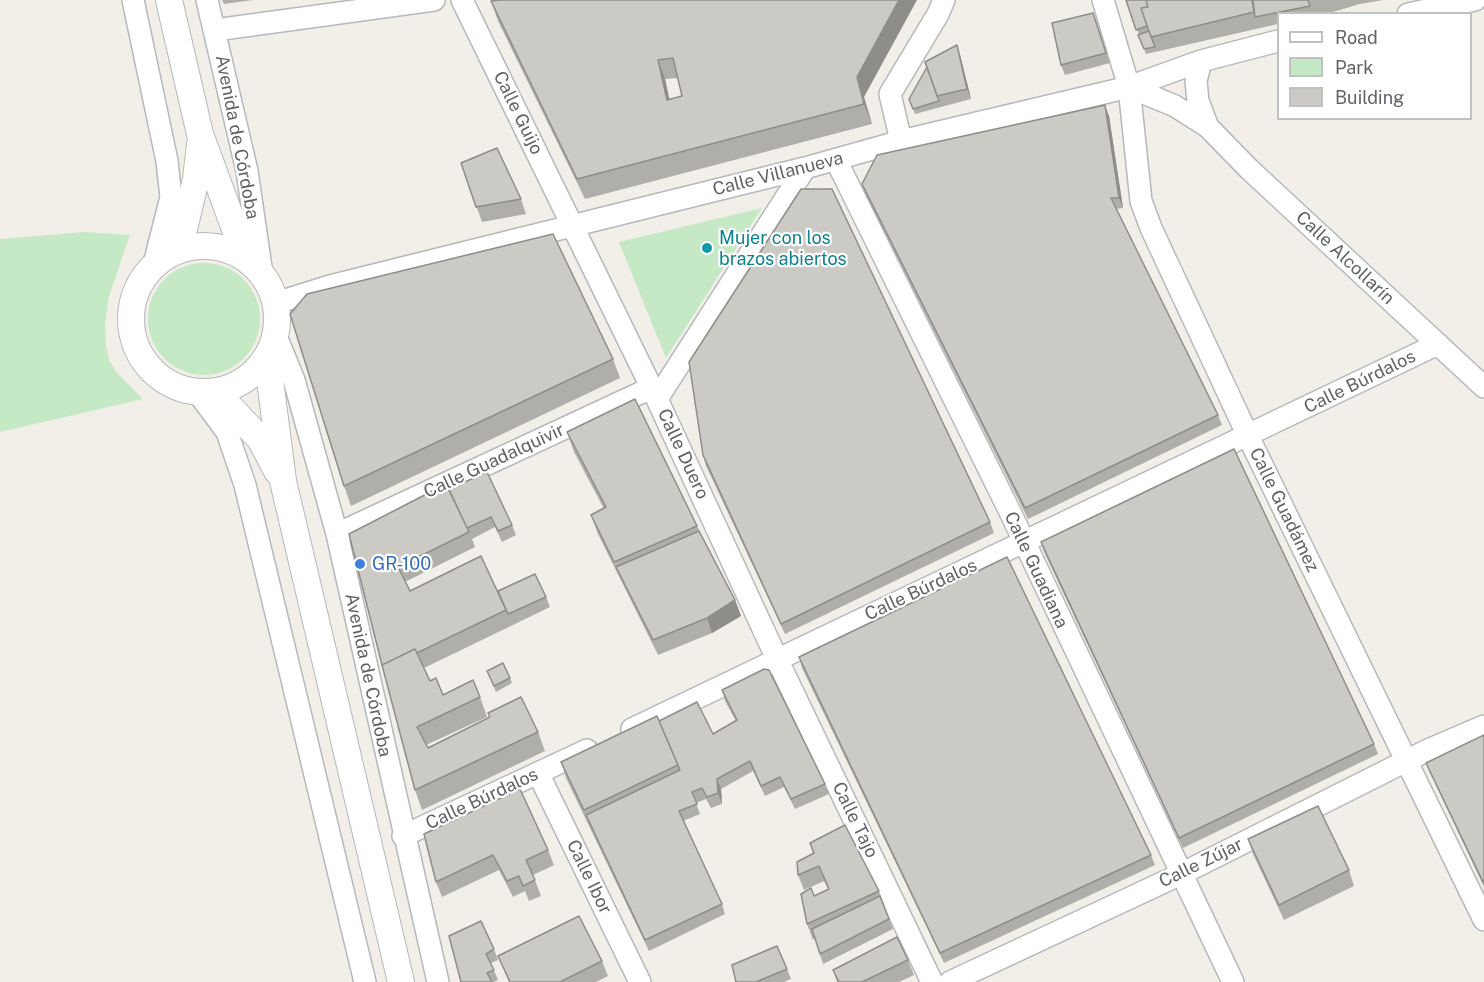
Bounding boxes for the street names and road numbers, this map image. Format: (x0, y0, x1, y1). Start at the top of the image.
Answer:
street label: Avenida de Córdoba (210, 53, 264, 221)
street label: Calle Guijo (489, 68, 547, 158)
street label: Calle Villanueva (710, 147, 846, 201)
street label: Calle Alcollarín (1291, 207, 1399, 309)
street label: Calle Búrdalos (1301, 346, 1419, 418)
street label: Calle Duero (653, 405, 713, 503)
street label: Calle Guadalquivir (420, 419, 568, 503)
street label: Calle Guadámez (1245, 444, 1323, 576)
street label: Calle Guadiana (1000, 508, 1072, 632)
street label: Calle Búrdalos (861, 555, 981, 625)
street label: Avenida de Córdoba (340, 591, 396, 759)
street label: Calle Búrdalos (422, 764, 542, 834)
street label: Calle Tajo (827, 779, 883, 861)
street label: Calle Zújar (1156, 833, 1246, 893)
street label: Calle Ibor (562, 836, 616, 918)

